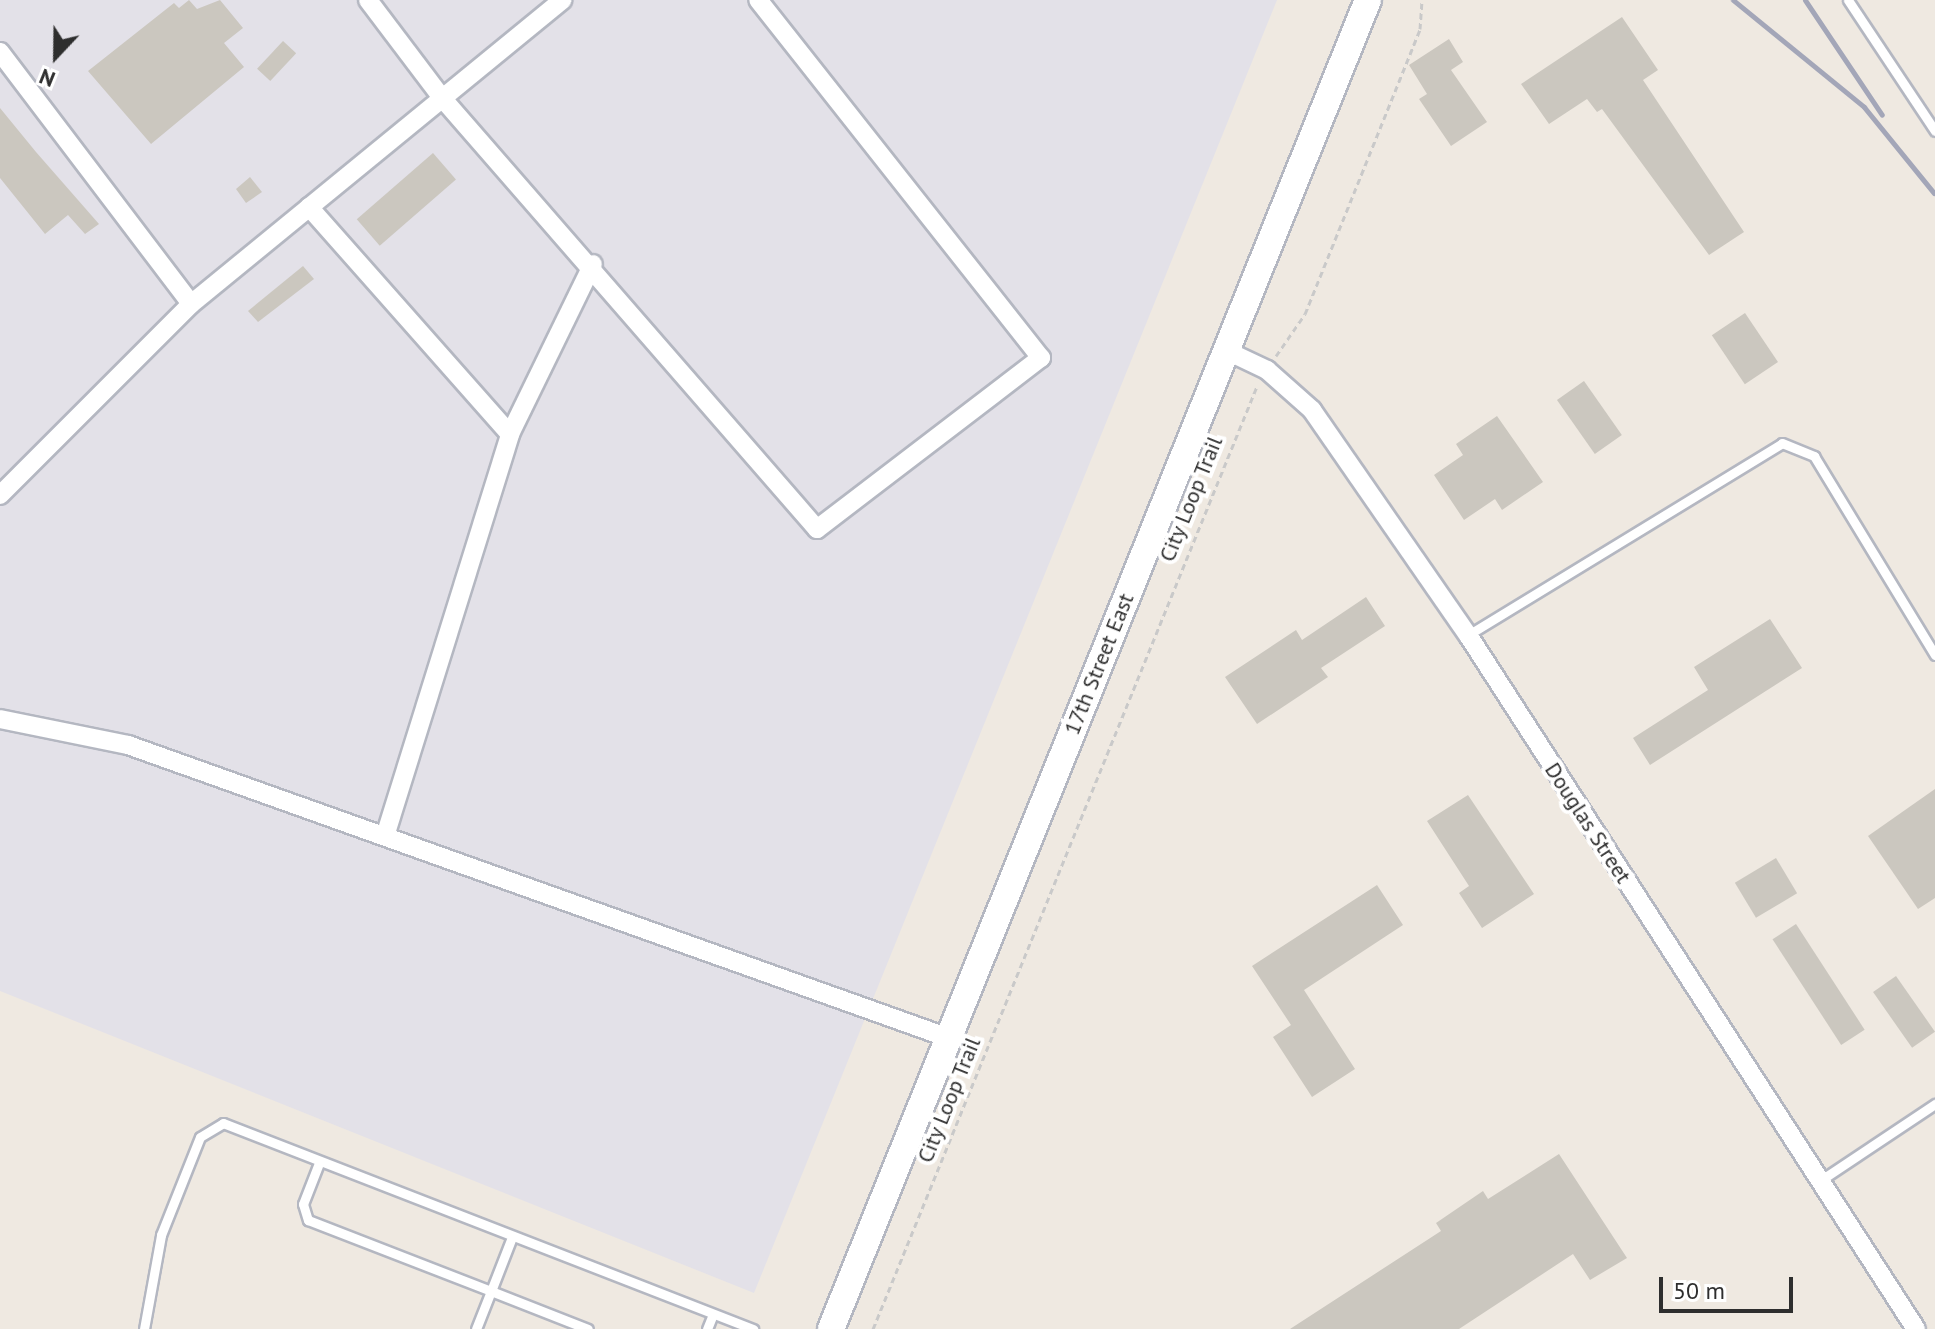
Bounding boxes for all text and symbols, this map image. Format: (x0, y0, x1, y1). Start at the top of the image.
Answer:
north arrow (16, 16, 96, 96)
text: N (35, 63, 59, 94)
street label: City Loop Trail (1154, 432, 1228, 566)
street label: 17th Street East (1059, 589, 1139, 739)
street label: Douglas Street (1539, 758, 1637, 888)
street label: City Loop Trail (912, 1033, 986, 1167)
scale bar (1663, 1261, 1797, 1311)
text: 50 m (1673, 1275, 1725, 1306)

